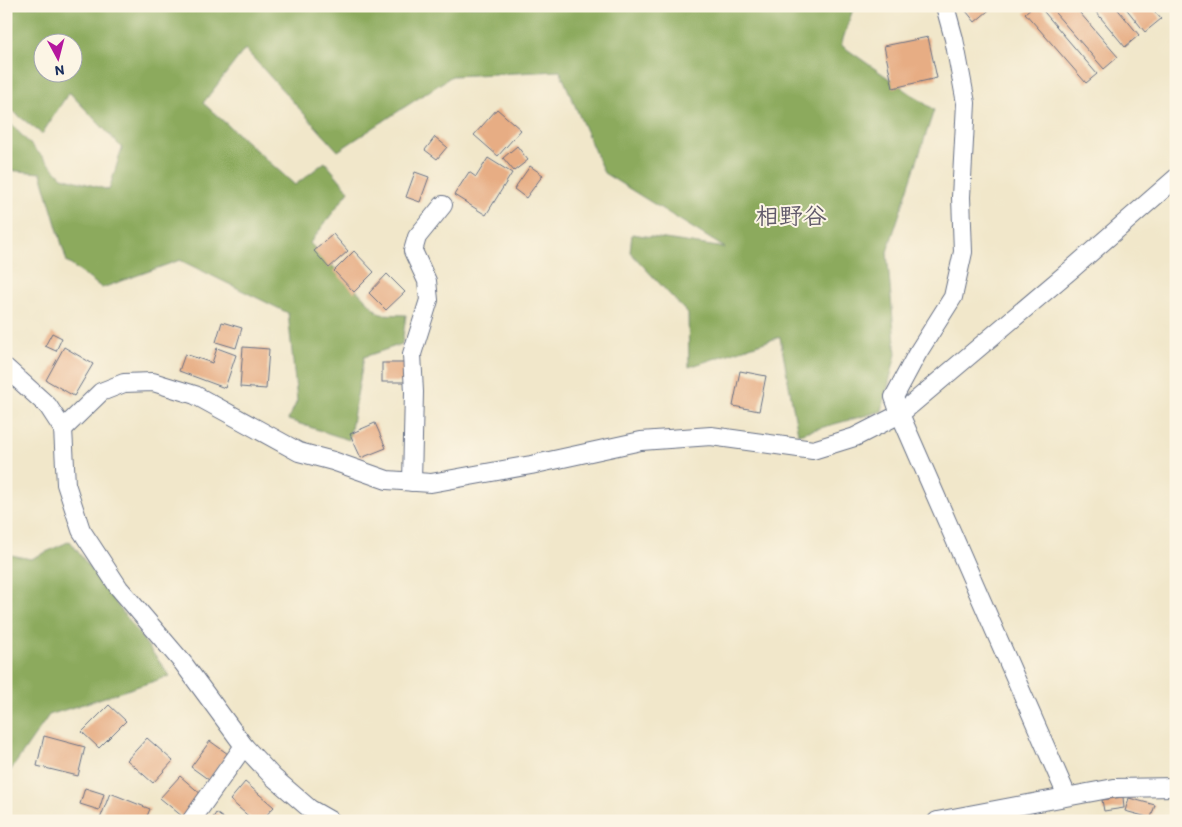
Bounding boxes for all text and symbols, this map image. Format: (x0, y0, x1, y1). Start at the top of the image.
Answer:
north arrow (32, 32, 82, 82)
text: N (54, 61, 65, 79)
district label: 相野谷 (755, 201, 827, 230)

